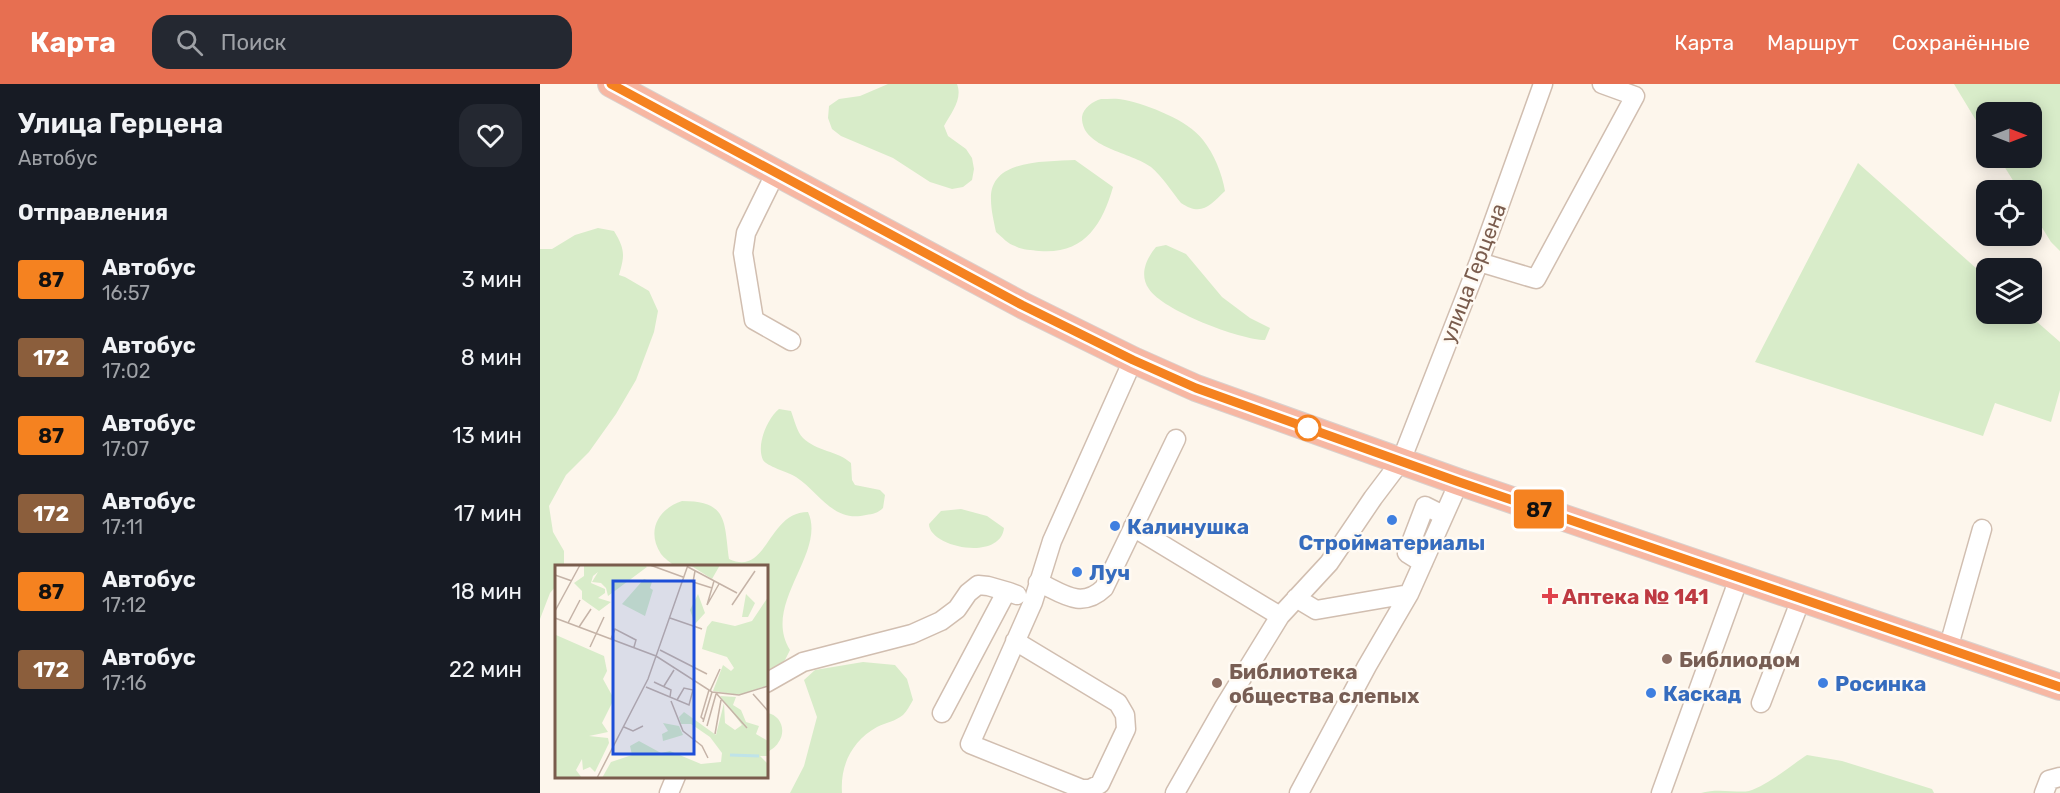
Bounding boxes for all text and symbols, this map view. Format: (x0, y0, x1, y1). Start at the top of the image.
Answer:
search box (152, 15, 572, 69)
text: Карта (30, 26, 116, 59)
icon: search (173, 26, 206, 59)
text: Поиск (221, 29, 286, 56)
text: Карта (1674, 30, 1734, 55)
text: Маршрут (1767, 30, 1859, 55)
text: Сохранённые (1892, 30, 2030, 55)
north arrow (1976, 102, 2042, 168)
map controls (1976, 102, 2042, 324)
button: heart (459, 104, 522, 167)
text: Улица Герцена (18, 107, 223, 140)
text: Автобус (18, 146, 98, 170)
button: locate (1976, 180, 2042, 246)
text: Отправления (18, 199, 168, 226)
street label: улица Герцена (1435, 200, 1511, 346)
text: Автобус (102, 254, 196, 281)
button: layers (1976, 258, 2042, 324)
text: 3 мин (462, 266, 522, 293)
text: 87 (38, 267, 64, 292)
text: 16:57 (102, 281, 150, 305)
text: Автобус (102, 332, 196, 359)
text: 8 мин (461, 344, 522, 371)
text: 172 (33, 345, 69, 370)
text: 17:02 (102, 359, 150, 383)
text: Автобус (102, 410, 196, 437)
unlabelled marker (1295, 415, 1321, 441)
text: 13 мин (452, 422, 522, 449)
text: 87 (38, 423, 64, 448)
text: 17:07 (102, 437, 149, 461)
text: Автобус (102, 488, 196, 515)
line badge: 87 (1512, 490, 1566, 528)
text: 87 (1526, 497, 1552, 522)
text: 17 мин (454, 500, 522, 527)
text: 172 (33, 501, 69, 526)
marker: Стройматериалы (1385, 513, 1399, 527)
place label: Калинушка (1127, 514, 1249, 539)
text: 17:11 (102, 515, 143, 539)
marker: Калинушка (1108, 519, 1122, 533)
place label: Стройматериалы (1299, 530, 1485, 555)
place label: Луч (1089, 560, 1130, 585)
inset map (555, 565, 768, 778)
marker: Луч (1070, 565, 1084, 579)
text: Автобус (102, 566, 196, 593)
text: 18 мин (451, 578, 522, 605)
text: 87 (38, 579, 64, 604)
place label: Аптека № 141 (1562, 584, 1709, 609)
marker: Аптека № 141 (1543, 589, 1557, 603)
text: 17:12 (102, 593, 146, 617)
text: Автобус (102, 644, 196, 671)
place label: Библиодом (1679, 647, 1800, 672)
marker: Библиодом (1660, 652, 1674, 666)
text: 22 мин (449, 656, 522, 683)
text: 172 (33, 657, 69, 682)
place label: Библиотека общества слепых (1229, 659, 1420, 708)
text: 17:16 (102, 671, 147, 695)
place label: Росинка (1835, 671, 1926, 696)
marker: Библиотека общества слепых (1210, 676, 1224, 690)
marker: Росинка (1816, 676, 1830, 690)
place label: Каскад (1663, 681, 1742, 706)
marker: Каскад (1644, 686, 1658, 700)

